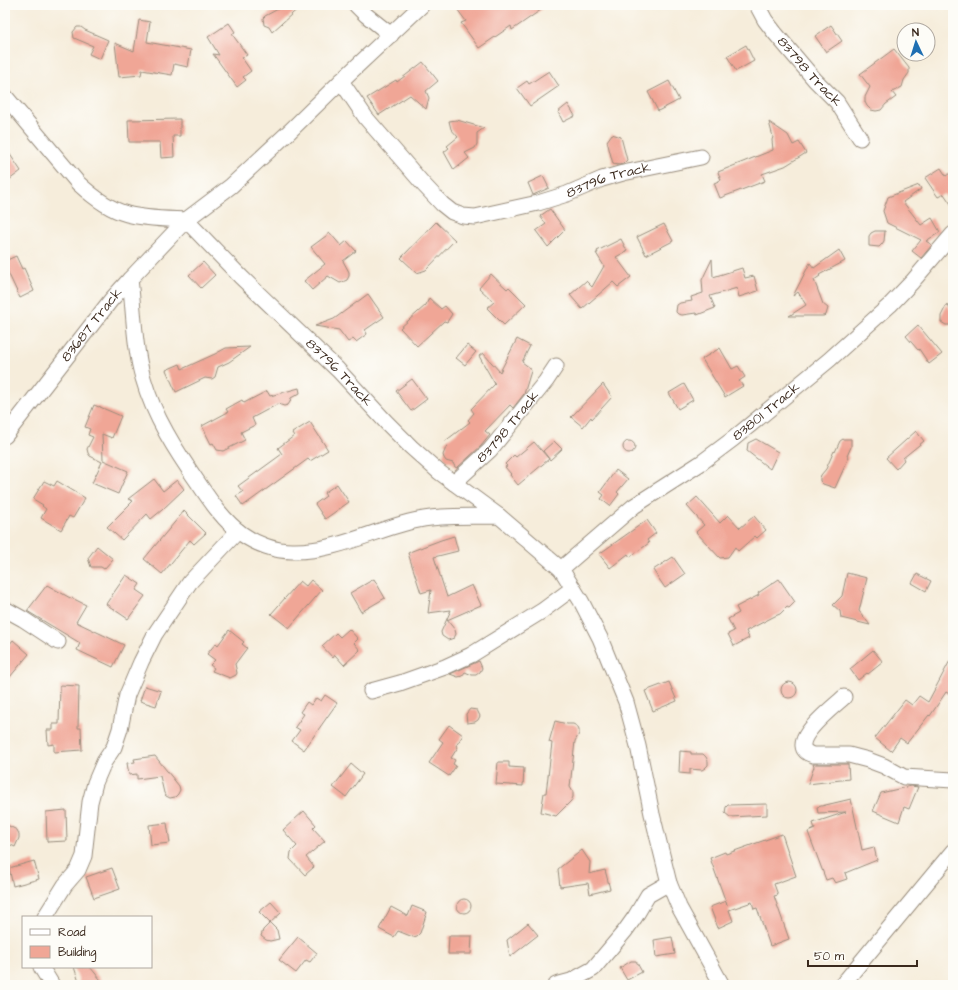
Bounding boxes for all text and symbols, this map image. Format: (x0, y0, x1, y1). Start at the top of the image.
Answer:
north arrow (896, 22, 936, 62)
text: N (911, 25, 919, 40)
street label: 83798 Track (772, 32, 847, 112)
street label: 83796 Track (563, 157, 653, 203)
street label: 83687 Track (56, 283, 128, 366)
street label: 83796 Track (301, 334, 377, 411)
street label: 83801 Track (728, 377, 805, 446)
street label: 83798 Track (472, 386, 544, 468)
legend (22, 916, 152, 968)
text: Road (58, 924, 86, 941)
scale bar (808, 942, 917, 968)
text: Building (58, 944, 96, 962)
text: 50 m (814, 948, 845, 965)

